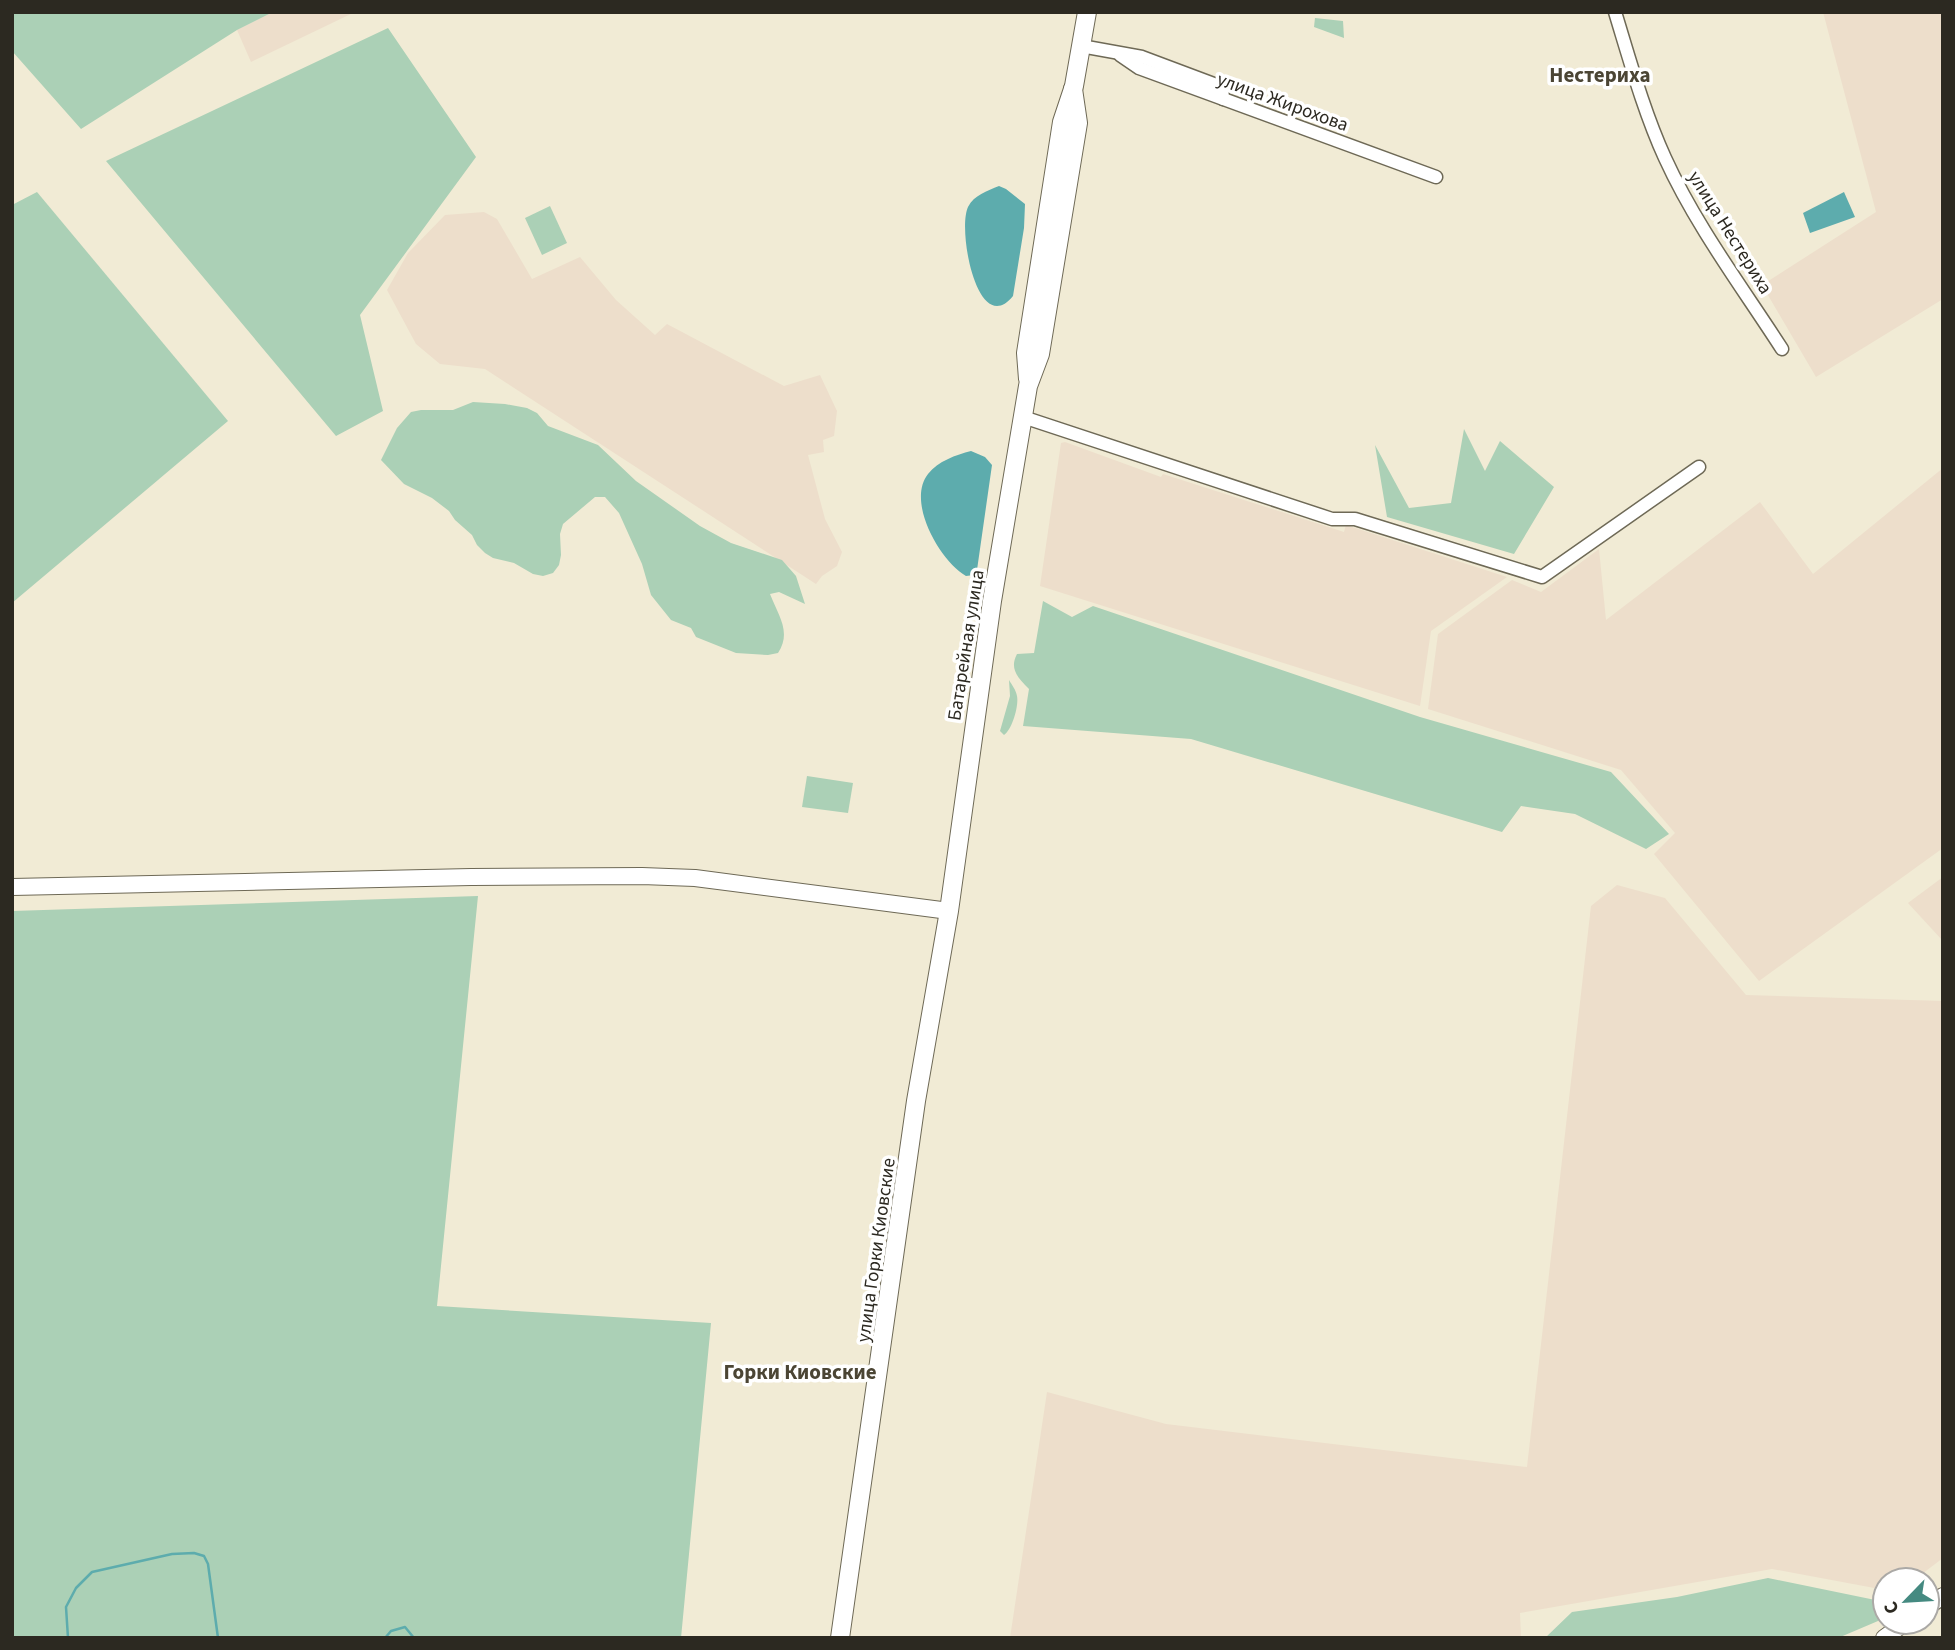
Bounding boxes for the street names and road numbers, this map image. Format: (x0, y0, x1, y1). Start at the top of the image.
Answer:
street label: улица Жирохова (1213, 66, 1352, 139)
street label: улица Нестериха (1681, 166, 1779, 300)
street label: Батарейная улица (941, 568, 992, 723)
street label: улица Горки Киовские (850, 1156, 903, 1344)

